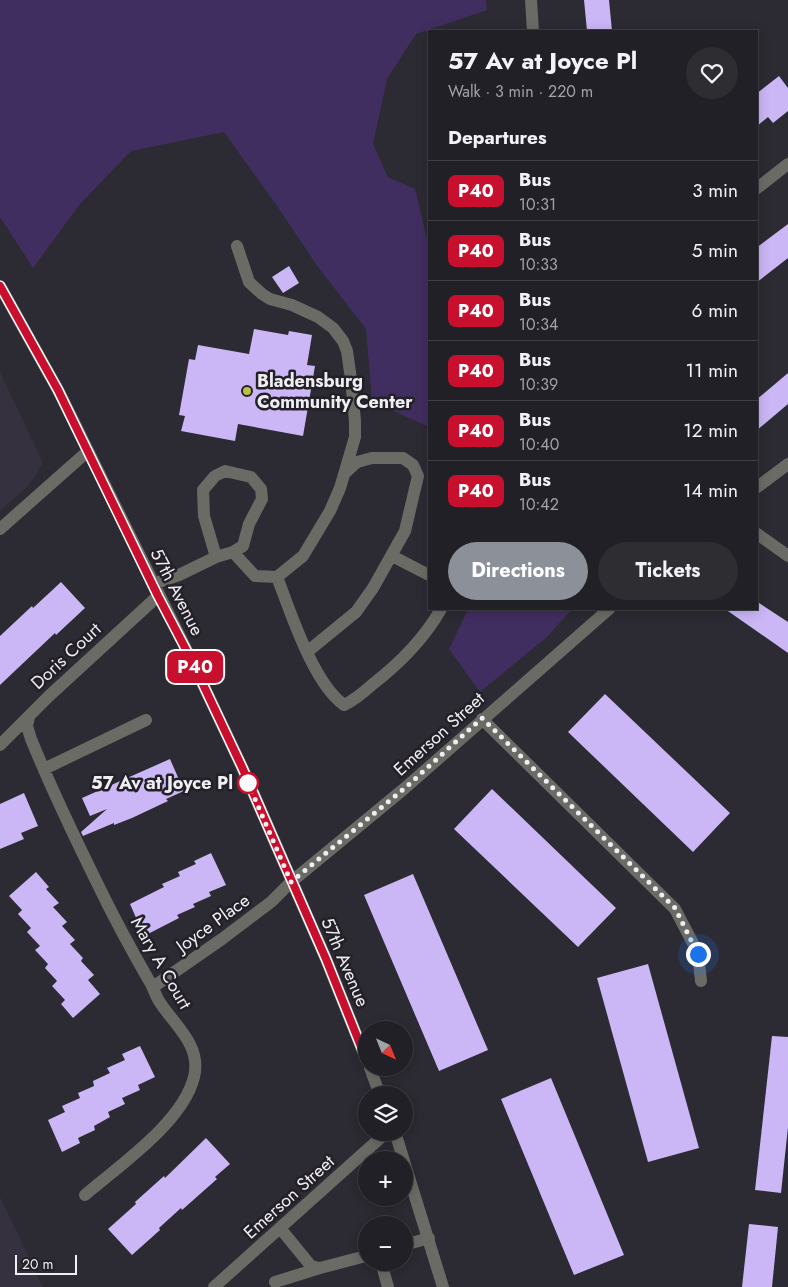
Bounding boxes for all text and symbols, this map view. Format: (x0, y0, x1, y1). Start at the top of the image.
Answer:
text: 57 Av at Joyce Pl (448, 43, 637, 78)
button: heart (686, 47, 738, 99)
text: Walk · 3 min · 220 m (448, 80, 593, 103)
text: Departures (448, 124, 547, 151)
text: Bus (519, 166, 551, 193)
text: 3 min (692, 177, 738, 204)
text: P40 (458, 178, 494, 204)
text: 10:31 (519, 193, 556, 216)
text: Bus (519, 226, 551, 253)
text: 5 min (692, 237, 738, 264)
text: P40 (458, 238, 494, 264)
text: 10:33 (519, 253, 558, 276)
text: Bus (519, 286, 551, 313)
text: 6 min (692, 297, 738, 324)
text: P40 (458, 298, 494, 324)
text: 10:34 (519, 313, 558, 336)
text: Bus (519, 346, 551, 373)
text: 11 min (685, 357, 738, 384)
text: P40 (458, 358, 494, 384)
place label: Bladensburg Community Center (257, 368, 413, 415)
text: 10:39 (519, 373, 558, 396)
marker: Bladensburg Community Center (241, 385, 253, 397)
text: Bus (519, 406, 551, 433)
text: 12 min (683, 417, 738, 444)
text: P40 (458, 418, 494, 444)
text: 10:40 (519, 433, 559, 456)
text: Bus (519, 466, 551, 493)
text: 14 min (683, 477, 738, 504)
text: P40 (458, 478, 494, 504)
text: 10:42 (519, 493, 559, 516)
button: Directions (448, 542, 588, 600)
button: Tickets (598, 542, 738, 600)
street label: 57th Avenue (144, 544, 210, 640)
street label: Doris Court (25, 616, 107, 695)
line badge: P40 (166, 651, 224, 683)
text: P40 (177, 654, 213, 680)
street label: Emerson Street (388, 686, 491, 782)
place label: 57 Av at Joyce Pl (91, 770, 233, 796)
marker: 57 Av at Joyce Pl (237, 772, 259, 794)
street label: Joyce Place (169, 887, 255, 960)
street label: Mary A Court (124, 912, 198, 1015)
street label: 57th Avenue (315, 913, 375, 1011)
your location (686, 942, 711, 967)
north arrow (358, 1021, 412, 1076)
map controls (358, 1021, 413, 1271)
button: layers (358, 1086, 413, 1141)
street label: Emerson Street (238, 1149, 341, 1245)
button: + (358, 1151, 413, 1206)
button: − (358, 1216, 413, 1271)
scale bar (15, 1252, 78, 1275)
text: 20 m (22, 1254, 54, 1274)

